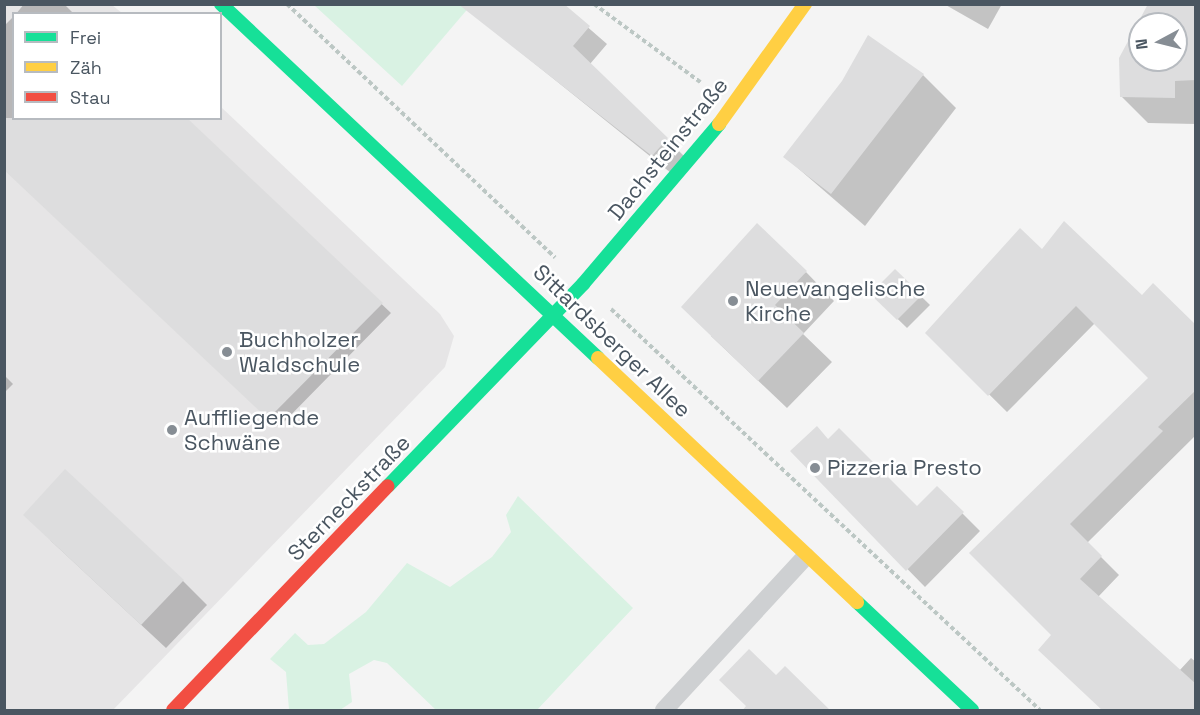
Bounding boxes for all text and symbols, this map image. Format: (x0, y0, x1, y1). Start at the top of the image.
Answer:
legend (12, 12, 222, 120)
north arrow (1128, 12, 1188, 72)
text: Frei (70, 26, 101, 49)
text: N (1131, 37, 1153, 51)
text: Zäh (70, 56, 102, 79)
street label: Dachsteinstraße (603, 73, 733, 225)
text: Stau (70, 86, 110, 109)
street label: Sittardsberger Allee (528, 259, 696, 423)
place label: Neuevangelische Kirche (745, 275, 926, 326)
marker: Neuevangelische Kirche (726, 294, 740, 308)
place label: Buchholzer Waldschule (239, 326, 360, 378)
marker: Buchholzer Waldschule (220, 345, 234, 359)
place label: Auffliegende Schwäne (184, 404, 319, 456)
marker: Auffliegende Schwäne (165, 423, 179, 437)
street label: Sterneckstraße (282, 430, 416, 566)
place label: Pizzeria Presto (827, 455, 982, 481)
marker: Pizzeria Presto (808, 461, 822, 475)

